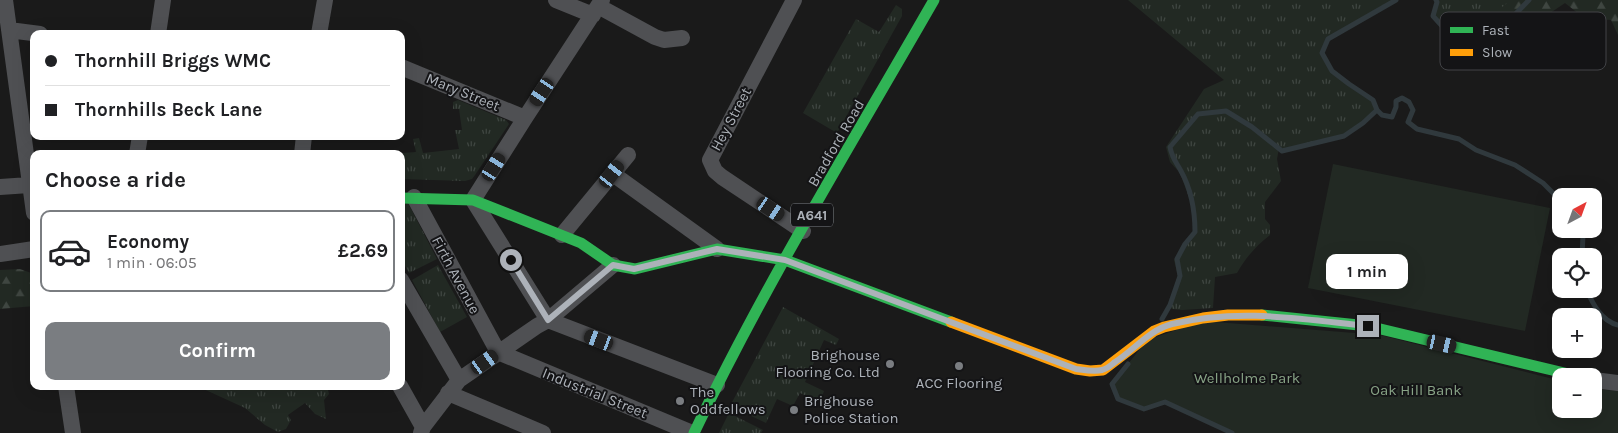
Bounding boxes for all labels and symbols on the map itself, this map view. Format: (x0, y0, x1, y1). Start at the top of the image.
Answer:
legend (1440, 12, 1606, 70)
text: Fast (1482, 22, 1509, 39)
text: Slow (1482, 44, 1512, 61)
street label: Mary Street (423, 69, 503, 115)
car (527, 75, 556, 109)
street label: Hey Street (707, 84, 755, 154)
street label: Bradford Road (804, 96, 868, 190)
car (479, 150, 508, 184)
car (596, 158, 627, 190)
north arrow (1552, 188, 1602, 238)
car (754, 194, 787, 224)
road number: A641 (791, 204, 833, 226)
street label: Firth Avenue (428, 233, 484, 317)
route start (500, 249, 522, 271)
callout: 1 min (1327, 254, 1409, 288)
route end (1357, 315, 1379, 337)
car (582, 328, 615, 352)
car (1425, 333, 1458, 355)
place label: Brighouse Flooring Co. Ltd (775, 346, 880, 381)
car (468, 347, 501, 377)
marker: Brighouse Flooring Co. Ltd (884, 358, 896, 370)
marker: ACC Flooring (953, 360, 965, 372)
street label: Industrial Street (540, 364, 651, 422)
park label: Wellholme Park (1194, 369, 1300, 387)
place label: ACC Flooring (916, 374, 1003, 392)
park label: Oak Hill Bank (1370, 381, 1462, 399)
place label: The Oddfellows (690, 383, 766, 418)
place label: Brighouse Police Station (804, 392, 899, 427)
marker: The Oddfellows (674, 395, 686, 407)
marker: Brighouse Police Station (788, 404, 800, 416)

